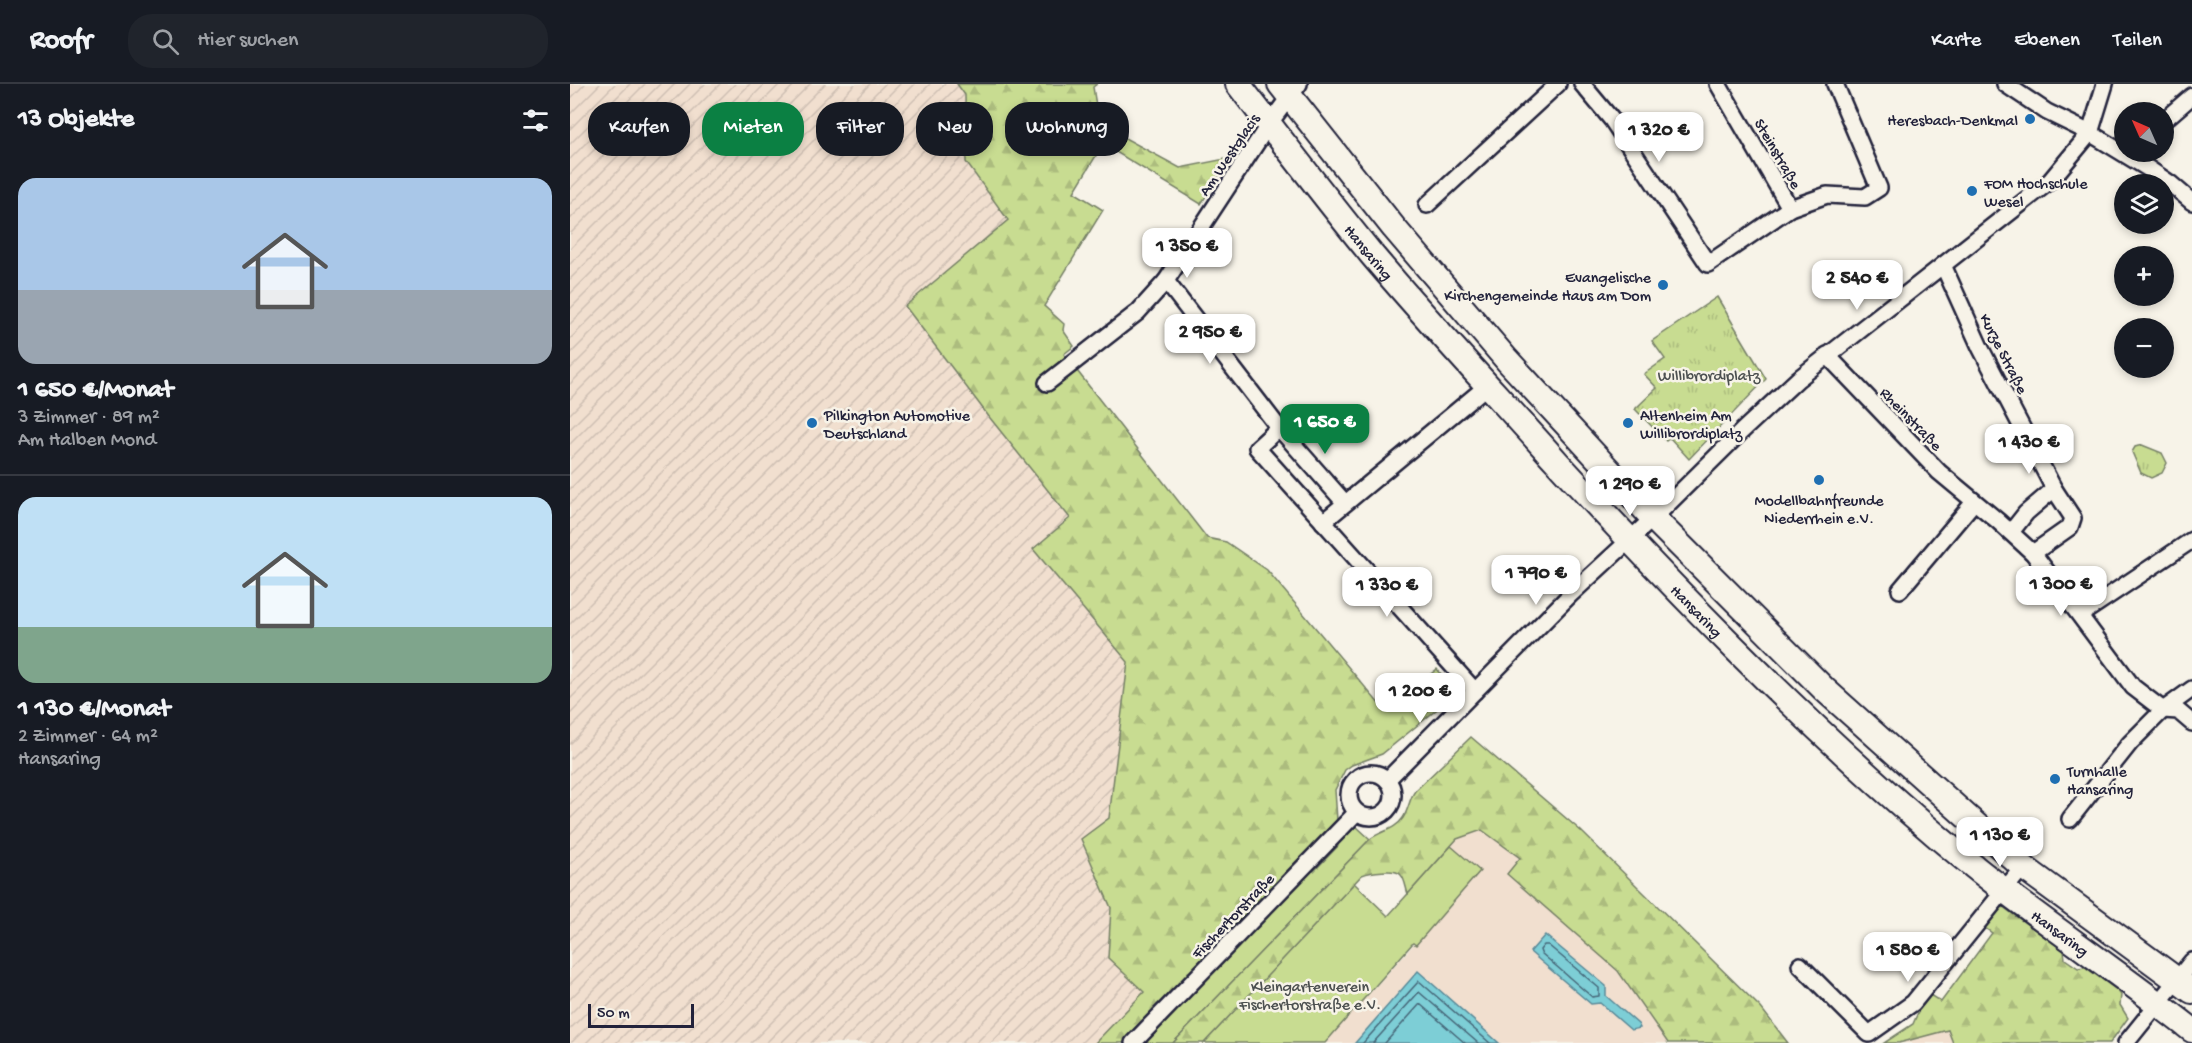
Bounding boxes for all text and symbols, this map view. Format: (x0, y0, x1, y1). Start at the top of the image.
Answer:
search box (128, 14, 548, 68)
text: Roofr (30, 25, 92, 58)
icon: search (149, 25, 182, 58)
text: Hier suchen (197, 28, 298, 54)
text: Karte (1931, 29, 1981, 54)
text: Ebenen (2014, 29, 2080, 54)
text: Teilen (2113, 29, 2162, 54)
chip: Kaufen (588, 102, 690, 156)
chip: Mieten (702, 102, 804, 156)
chip: Filter (816, 102, 904, 156)
chip: Neu (916, 102, 993, 156)
chip: Wohnung (1005, 102, 1129, 156)
north arrow (2114, 102, 2174, 162)
map controls (2114, 102, 2174, 378)
icon: filters (519, 104, 552, 137)
text: 13 Objekte (18, 105, 134, 136)
street label: Am Westglacis (1196, 110, 1266, 201)
pin: 1 320 € (1604, 112, 1714, 163)
marker: Heresbach-Denkmal (2023, 112, 2037, 126)
place label: Heresbach-Denkmal (1887, 113, 2018, 132)
street label: Steinstraße (1748, 116, 1804, 194)
text: 1 320 € (1629, 120, 1690, 143)
button: layers (2114, 174, 2174, 234)
place label: FOM Hochschule Wesel (1983, 176, 2088, 213)
marker: FOM Hochschule Wesel (1965, 184, 1979, 198)
icon: home (231, 217, 339, 325)
street label: Hansaring (1338, 222, 1395, 285)
pin: 1 350 € (1132, 228, 1242, 279)
text: 1 350 € (1156, 236, 1218, 259)
button: + (2114, 246, 2174, 306)
pin: 2 540 € (1802, 260, 1912, 311)
text: 2 540 € (1826, 268, 1888, 291)
place label: Evangelische Kirchengemeinde Haus am Dom (1444, 270, 1652, 307)
marker: Evangelische Kirchengemeinde Haus am Dom (1656, 278, 1670, 292)
street label: Kurze Straße (1974, 311, 2031, 399)
pin: 2 950 € (1155, 314, 1265, 365)
button: − (2114, 318, 2174, 378)
text: 2 950 € (1178, 322, 1242, 345)
park label: Willibrordiplatz (1658, 368, 1761, 387)
text: 1 650 €/Monat (18, 376, 173, 407)
street label: Rheinstraße (1874, 385, 1945, 457)
pin: 1 650 € (1270, 404, 1380, 455)
text: 3 Zimmer · 89 m² (18, 407, 160, 430)
place label: Pilkington Automotive Deutschland (823, 408, 971, 445)
place label: Altenheim Am Willibrordiplatz (1640, 408, 1743, 445)
text: 1 650 € (1294, 412, 1356, 435)
marker: Pilkington Automotive Deutschland (805, 416, 819, 430)
marker: Altenheim Am Willibrordiplatz (1621, 416, 1635, 430)
pin: 1 430 € (1974, 424, 2084, 475)
text: Am Halben Mond (18, 430, 156, 453)
text: 1 430 € (1999, 432, 2059, 455)
pin: 1 290 € (1575, 466, 1685, 517)
marker: Modellbahnfreunde Niederrhein e.V. (1812, 473, 1826, 487)
text: 1 290 € (1600, 474, 1660, 497)
place label: Modellbahnfreunde Niederrhein e.V. (1754, 493, 1884, 530)
icon: home (231, 536, 339, 644)
pin: 1 790 € (1481, 555, 1591, 606)
text: 1 790 € (1505, 563, 1567, 586)
pin: 1 300 € (2006, 566, 2116, 617)
pin: 1 330 € (1332, 567, 1442, 618)
text: 1 300 € (2030, 574, 2092, 597)
text: 1 330 € (1356, 575, 1418, 598)
street label: Hansaring (1665, 582, 1725, 643)
pin: 1 200 € (1365, 673, 1475, 724)
text: 1 200 € (1389, 681, 1451, 704)
text: 1 130 €/Monat (18, 695, 170, 726)
text: 2 Zimmer · 64 m² (18, 726, 158, 749)
text: Hansaring (18, 749, 101, 772)
place label: Turnhalle Hansaring (2066, 764, 2133, 801)
marker: Turnhalle Hansaring (2048, 772, 2062, 786)
pin: 1 130 € (1945, 817, 2055, 868)
text: 1 130 € (1970, 825, 2030, 848)
street label: Fischertorstraße (1188, 870, 1280, 965)
street label: Hansaring (2026, 908, 2091, 962)
pin: 1 580 € (1853, 932, 1963, 983)
text: 1 580 € (1877, 940, 1939, 963)
park label: Kleingartenverein Fischertorstraße e.V. (1238, 979, 1381, 1016)
scale bar (588, 1001, 694, 1028)
text: 50 m (597, 1005, 630, 1024)

